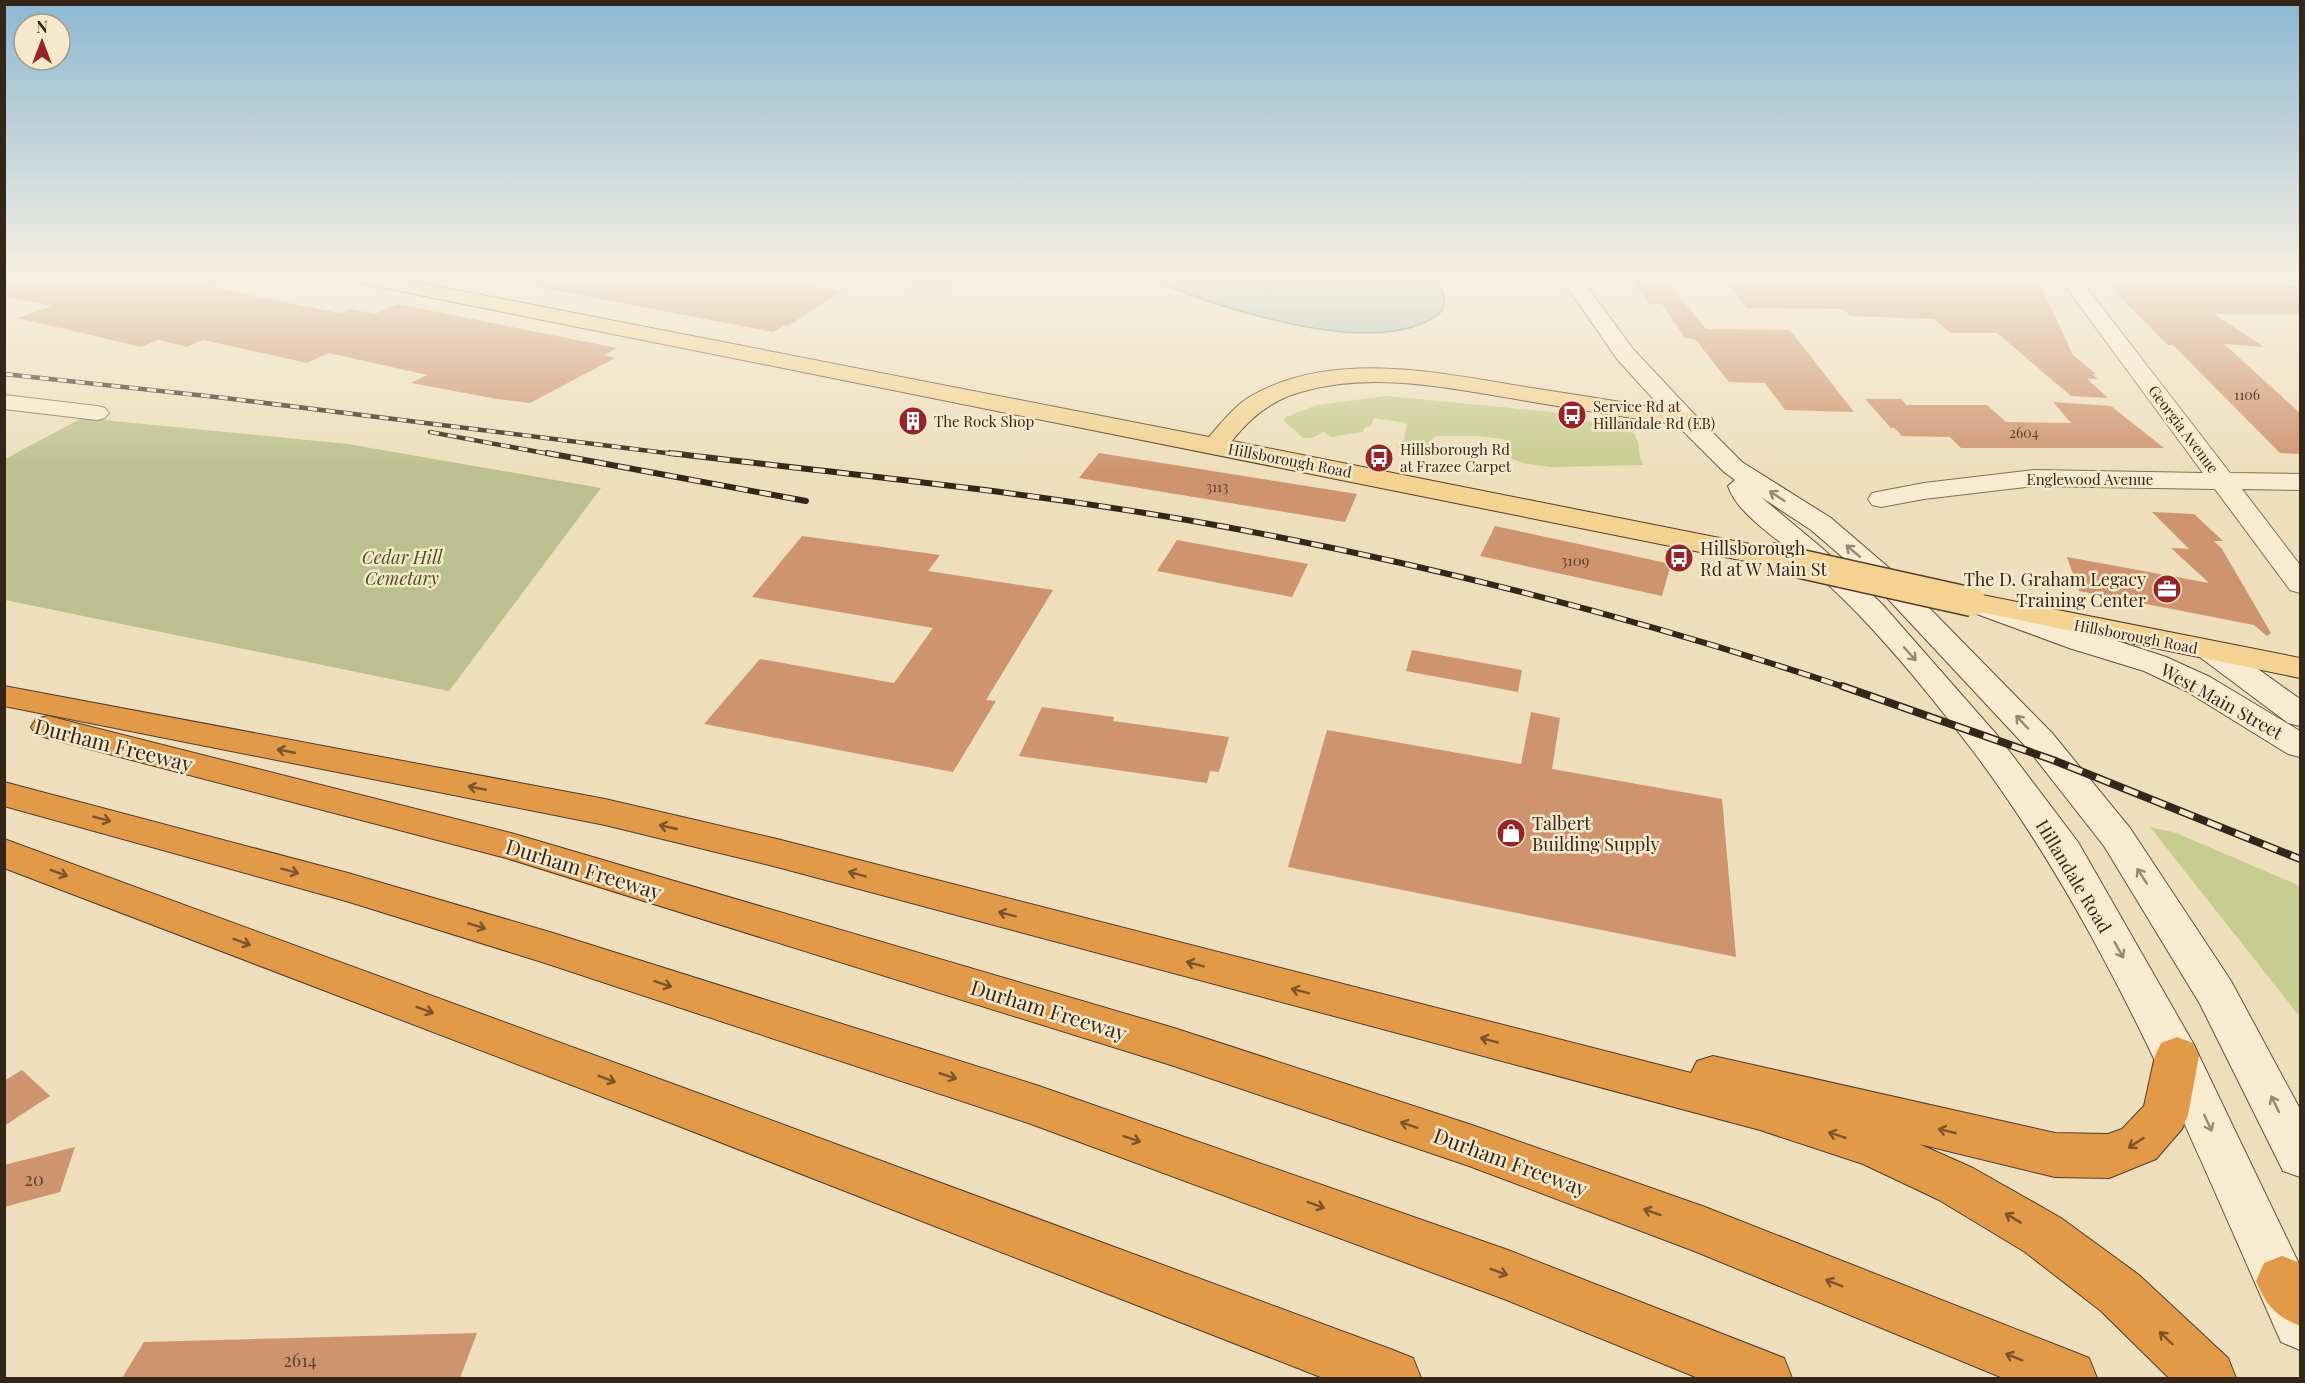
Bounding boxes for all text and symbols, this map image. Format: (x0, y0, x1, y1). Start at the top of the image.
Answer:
north arrow (12, 12, 72, 72)
text: N (36, 16, 48, 37)
street label: Georgia Avenue (2144, 381, 2224, 477)
house number: 1106 (2234, 385, 2260, 404)
place label: Service Rd at Hillandale Rd (EB) (1593, 396, 1715, 433)
bus stop icon: Service Rd at Hillandale Rd (EB) (1556, 399, 1588, 431)
building icon: The Rock Shop (897, 405, 929, 437)
place label: The Rock Shop (934, 411, 1035, 431)
house number: 2604 (2009, 423, 2039, 442)
street label: Hillsborough Road (1226, 438, 1354, 482)
place label: Hillsborough Rd at Frazee Carpet (1400, 439, 1512, 476)
bus stop icon: Hillsborough Rd at Frazee Carpet (1363, 442, 1395, 474)
street label: Englewood Avenue (2027, 469, 2153, 489)
house number: 3113 (1206, 477, 1228, 496)
one-way arrow (1769, 489, 1786, 501)
place label: Hillsborough Rd at W Main St (1700, 536, 1827, 581)
bus stop icon: Hillsborough Rd at W Main St (1663, 542, 1695, 574)
park label: Cedar Hill Cemetary (362, 545, 443, 590)
one-way arrow (1845, 545, 1861, 558)
house number: 3109 (1561, 550, 1589, 570)
place label: The D. Graham Legacy Training Center (1964, 567, 2146, 612)
office icon: The D. Graham Legacy Training Center (2151, 573, 2183, 605)
street label: Hillsborough Road (2072, 614, 2200, 658)
one-way arrow (1903, 646, 1917, 661)
street label: West Main Street (2156, 657, 2288, 745)
street label: Durham Freeway (32, 711, 196, 777)
one-way arrow (2015, 715, 2030, 730)
one-way arrow (276, 745, 296, 756)
one-way arrow (468, 782, 487, 793)
place label: Talbert Building Supply (1532, 811, 1660, 856)
one-way arrow (92, 814, 111, 825)
street label: Hillandale Road (2031, 815, 2117, 937)
shop icon: Talbert Building Supply (1495, 817, 1527, 849)
one-way arrow (659, 821, 678, 833)
street label: Durham Freeway (502, 831, 666, 905)
one-way arrow (280, 866, 299, 878)
one-way arrow (848, 868, 867, 880)
one-way arrow (2136, 868, 2148, 885)
one-way arrow (50, 869, 68, 880)
one-way arrow (998, 908, 1017, 920)
one-way arrow (467, 921, 486, 932)
one-way arrow (232, 937, 251, 948)
one-way arrow (2113, 941, 2125, 958)
one-way arrow (1186, 958, 1205, 969)
street label: Durham Freeway (967, 972, 1131, 1046)
one-way arrow (653, 979, 672, 990)
one-way arrow (1290, 985, 1309, 997)
one-way arrow (415, 1005, 434, 1016)
one-way arrow (1479, 1034, 1498, 1045)
one-way arrow (938, 1071, 957, 1082)
one-way arrow (597, 1074, 616, 1085)
one-way arrow (2268, 1095, 2280, 1113)
one-way arrow (2203, 1113, 2214, 1131)
one-way arrow (1400, 1119, 1419, 1130)
street label: Durham Freeway (1430, 1120, 1592, 1202)
one-way arrow (1938, 1125, 1957, 1136)
one-way arrow (1828, 1128, 1847, 1139)
one-way arrow (1122, 1135, 1141, 1146)
one-way arrow (2128, 1137, 2145, 1150)
house number: 20 (24, 1167, 44, 1191)
one-way arrow (1306, 1200, 1325, 1211)
one-way arrow (1643, 1205, 1662, 1216)
one-way arrow (2005, 1211, 2022, 1223)
one-way arrow (1489, 1267, 1508, 1278)
one-way arrow (1825, 1277, 1843, 1288)
one-way arrow (2159, 1330, 2174, 1345)
house number: 2614 (283, 1348, 317, 1372)
one-way arrow (2006, 1350, 2024, 1361)

